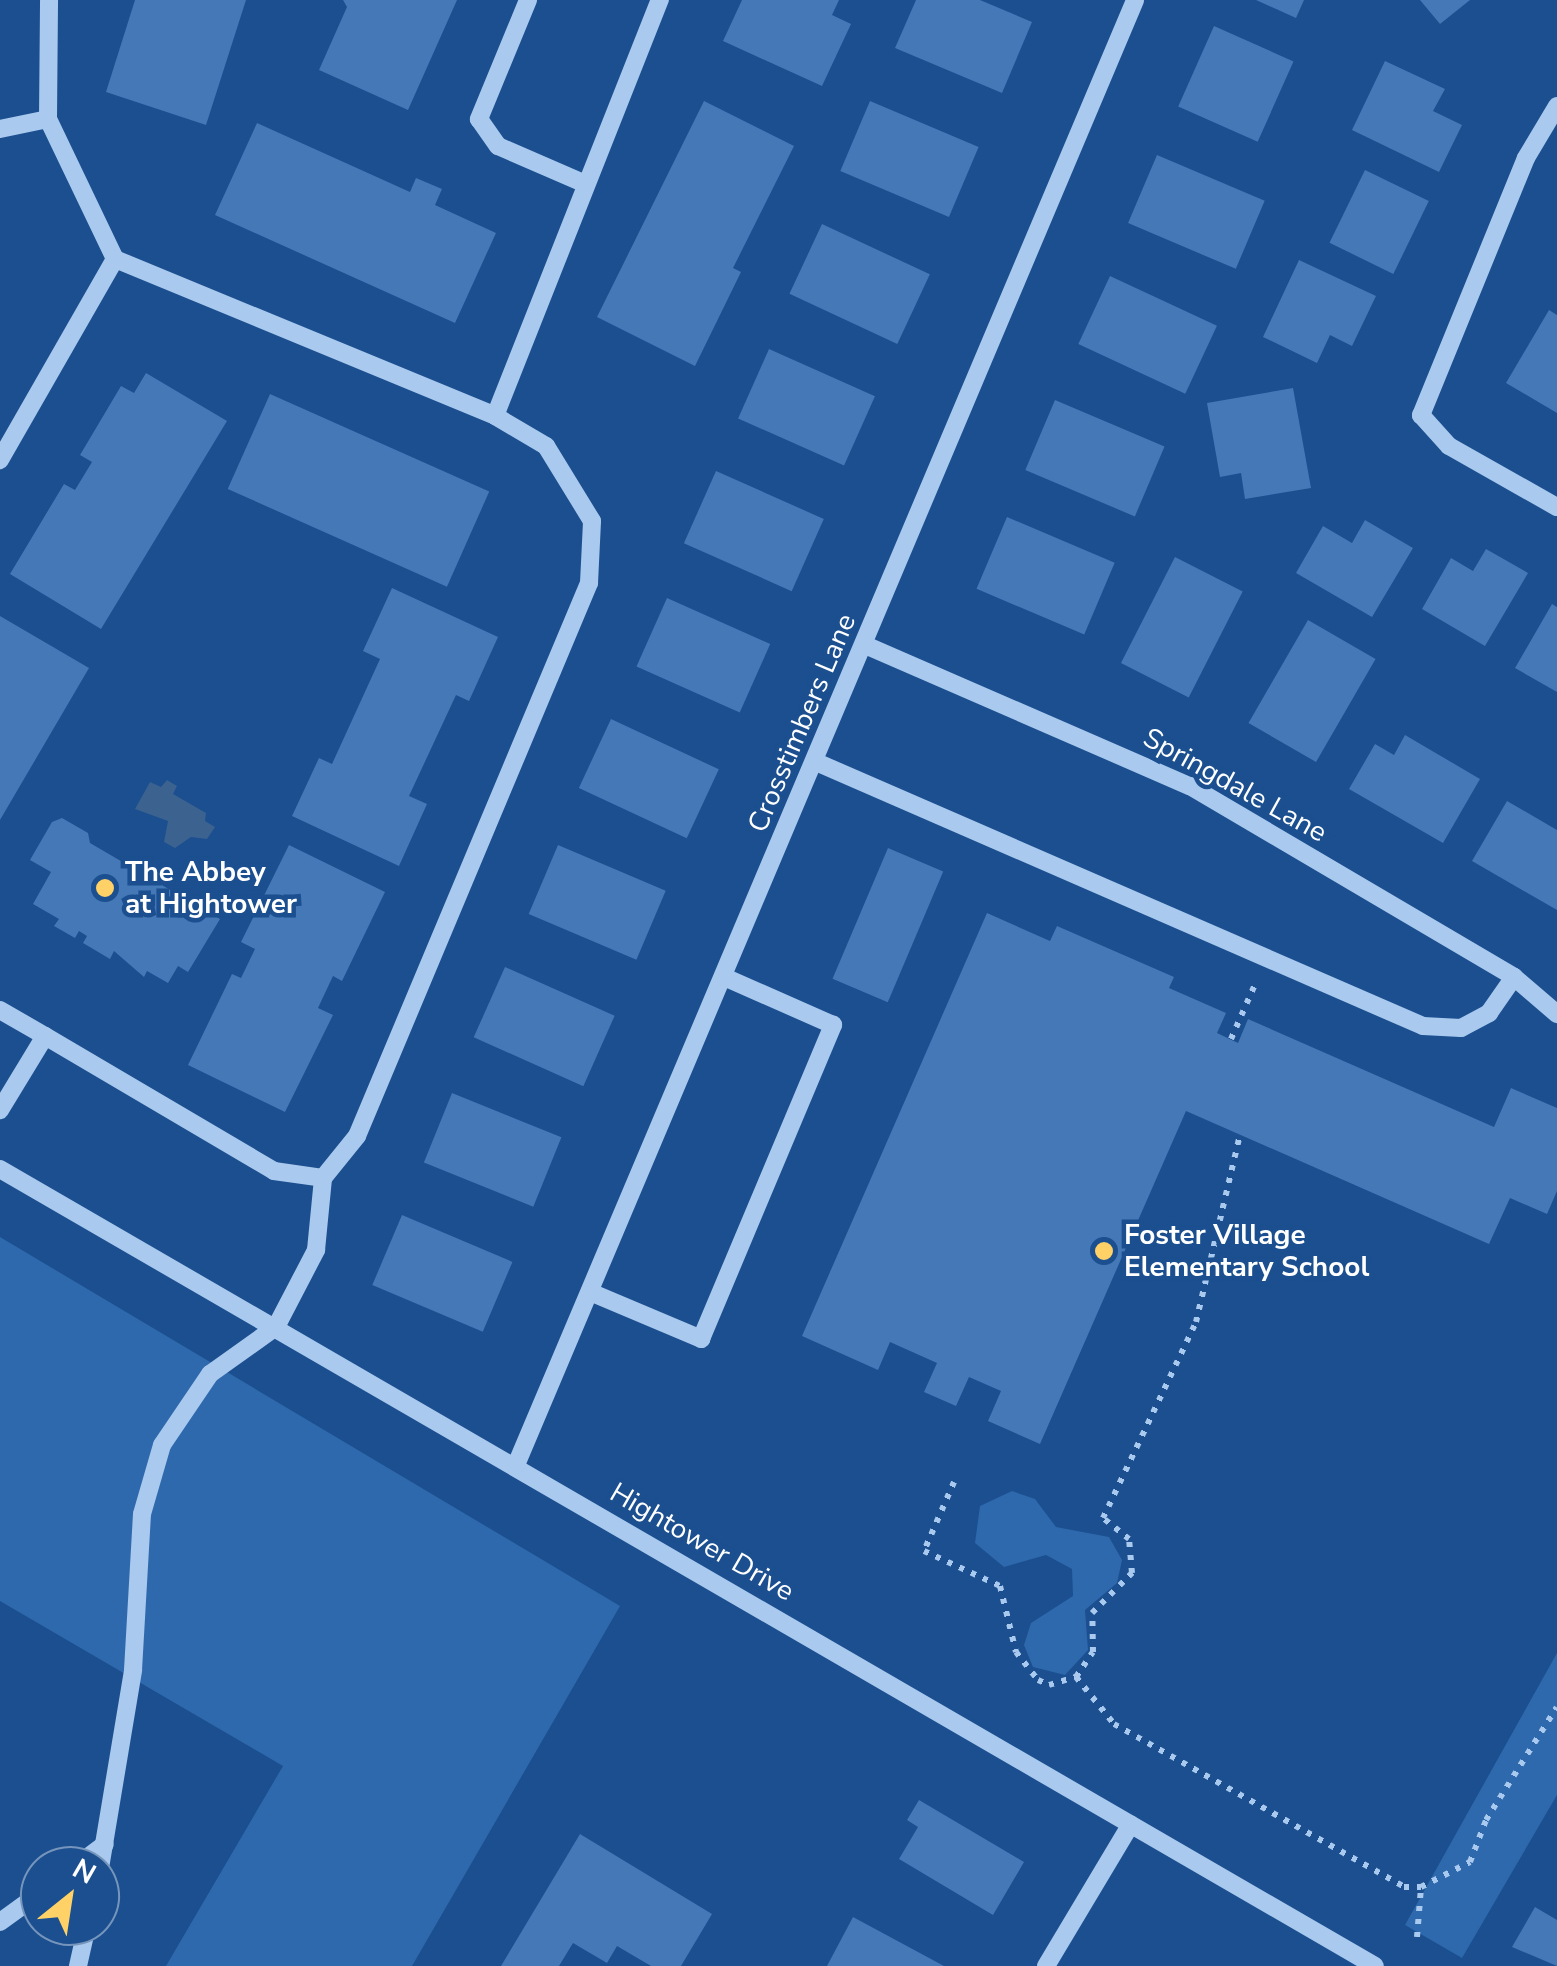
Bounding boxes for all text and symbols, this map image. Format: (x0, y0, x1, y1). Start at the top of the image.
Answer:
street label: Crosstimbers Lane (741, 609, 863, 837)
street label: Springdale Lane (1137, 721, 1333, 849)
place label: The Abbey at Hightower (125, 855, 297, 921)
marker: The Abbey at Hightower (94, 877, 116, 899)
place label: Foster Village Elementary School (1124, 1218, 1369, 1284)
marker: Foster Village Elementary School (1093, 1240, 1115, 1262)
street label: Hightower Drive (604, 1476, 800, 1608)
north arrow (20, 1846, 120, 1946)
text: N (65, 1850, 103, 1893)

